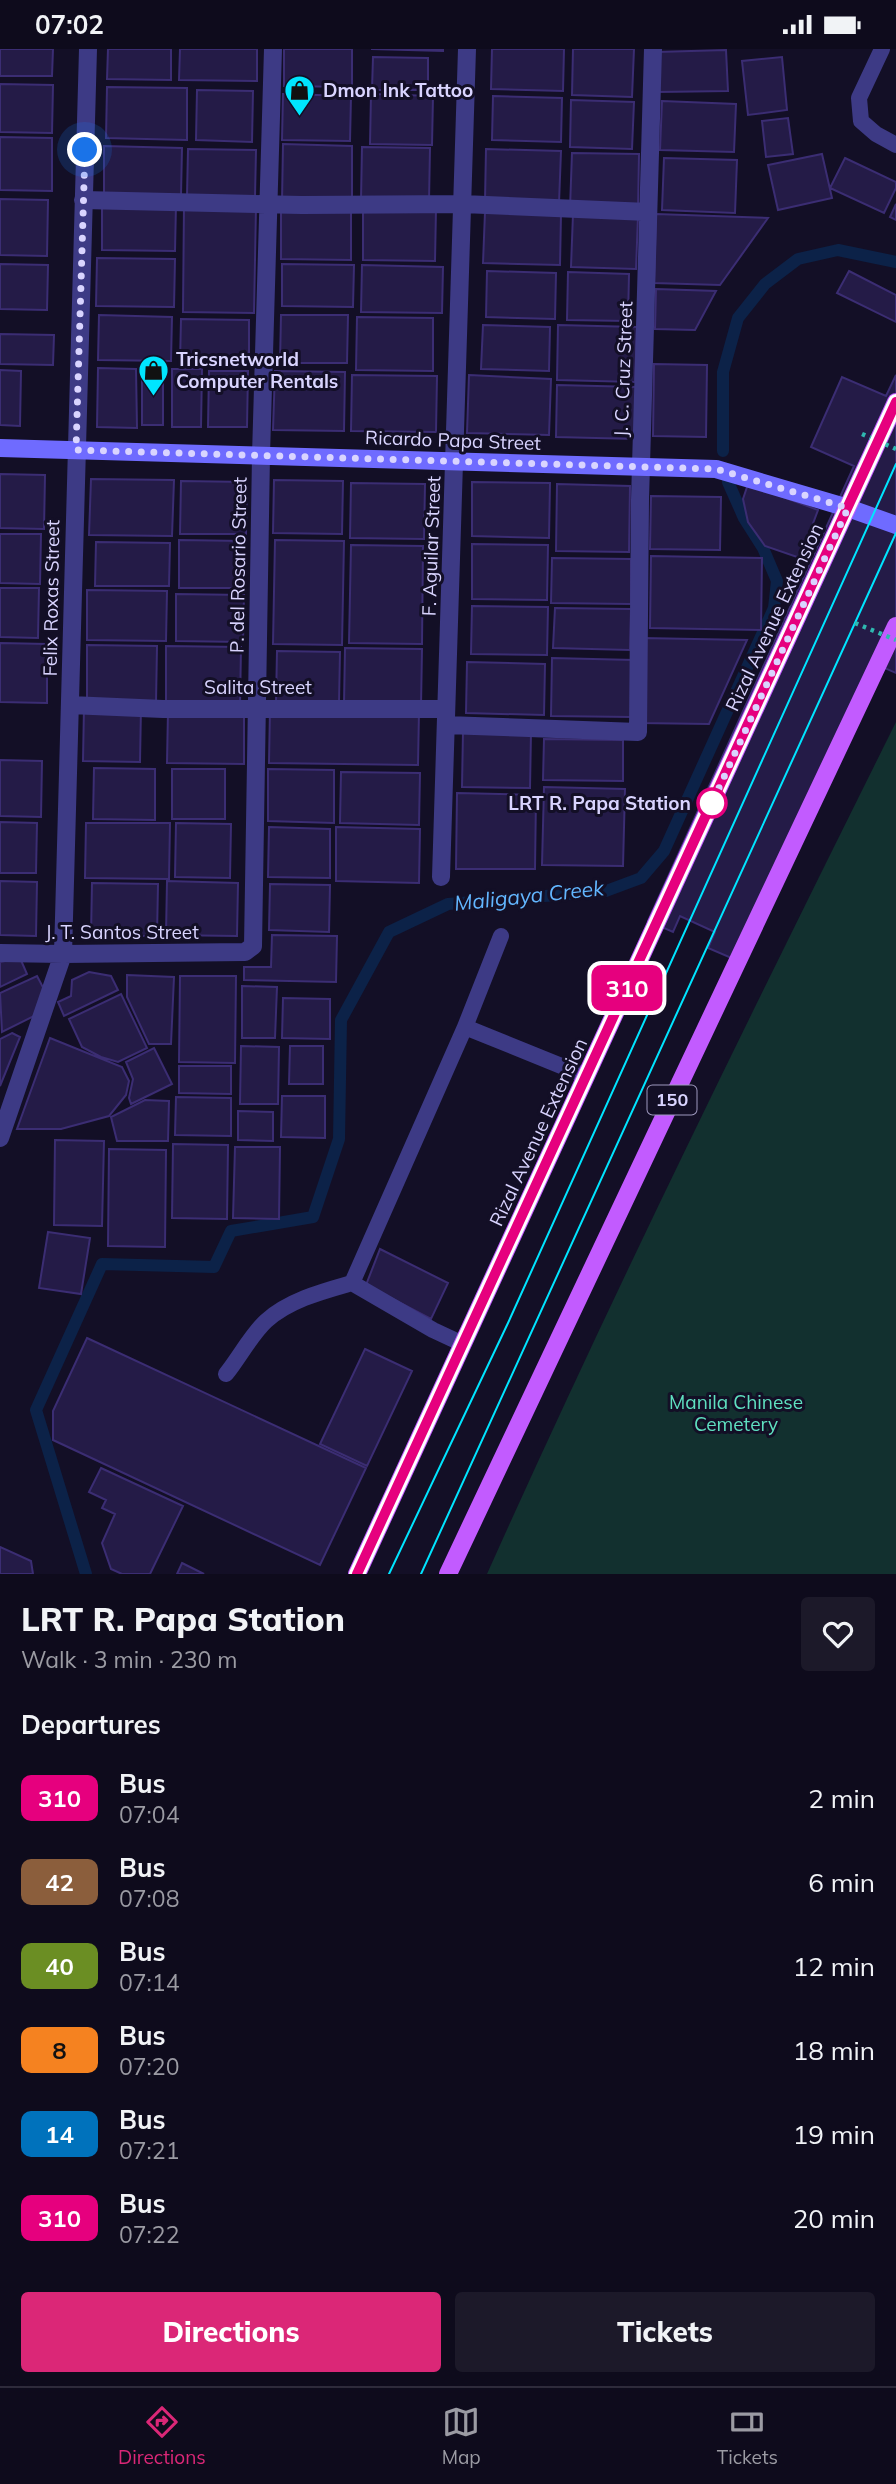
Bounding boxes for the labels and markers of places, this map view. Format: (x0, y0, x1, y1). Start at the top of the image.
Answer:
shop icon: Dmon Ink Tattoo (283, 73, 317, 117)
place label: Dmon Ink Tattoo (323, 78, 473, 102)
place label: Tricsnetworld Computer Rentals (176, 347, 338, 393)
shop icon: Tricsnetworld Computer Rentals (136, 353, 170, 397)
marker: LRT R. Papa Station (697, 788, 727, 818)
place label: LRT R. Papa Station (508, 791, 691, 815)

